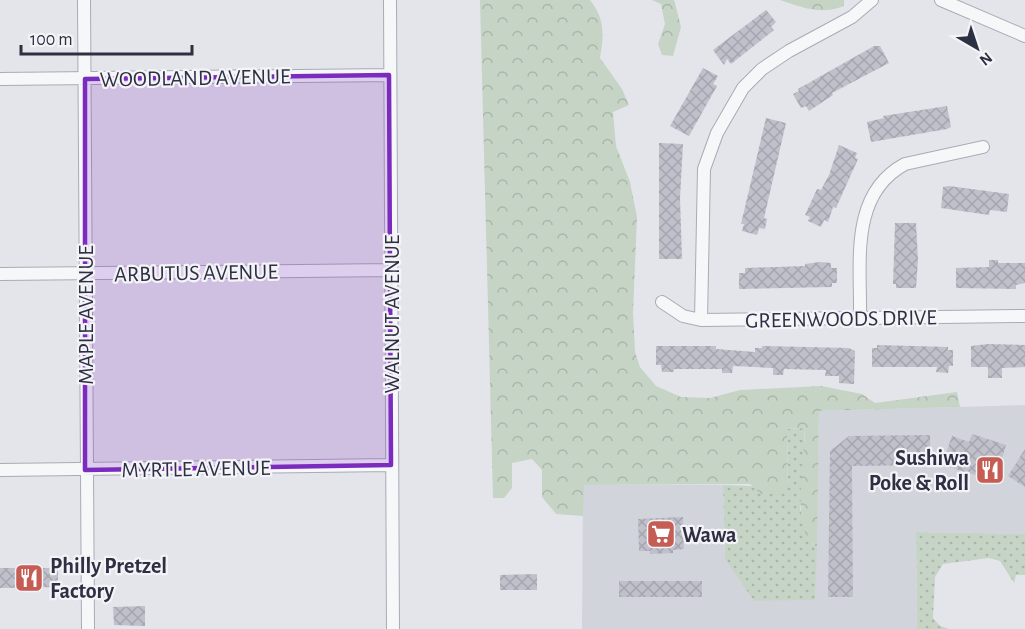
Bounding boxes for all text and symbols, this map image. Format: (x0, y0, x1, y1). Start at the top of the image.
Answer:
scale bar (21, 18, 192, 56)
north arrow (947, 18, 1007, 78)
text: 100 m (30, 31, 73, 49)
text: N (976, 49, 995, 69)
street label: WOODLAND AVENUE (99, 65, 291, 91)
street label: WALNUT AVENUE (381, 234, 403, 393)
street label: MAPLE AVENUE (75, 245, 97, 385)
street label: ARBUTUS AVENUE (114, 261, 278, 285)
street label: GREENWOODS DRIVE (745, 306, 937, 332)
place label: Sushiwa Poke & Roll (869, 447, 969, 494)
restaurant icon: Sushiwa Poke & Roll (974, 454, 1006, 486)
street label: MYRTLE AVENUE (121, 457, 271, 481)
supermarket icon: Wawa (645, 518, 677, 550)
place label: Wawa (682, 524, 737, 546)
place label: Philly Pretzel Factory (50, 555, 167, 603)
restaurant icon: Philly Pretzel Factory (13, 562, 45, 594)

